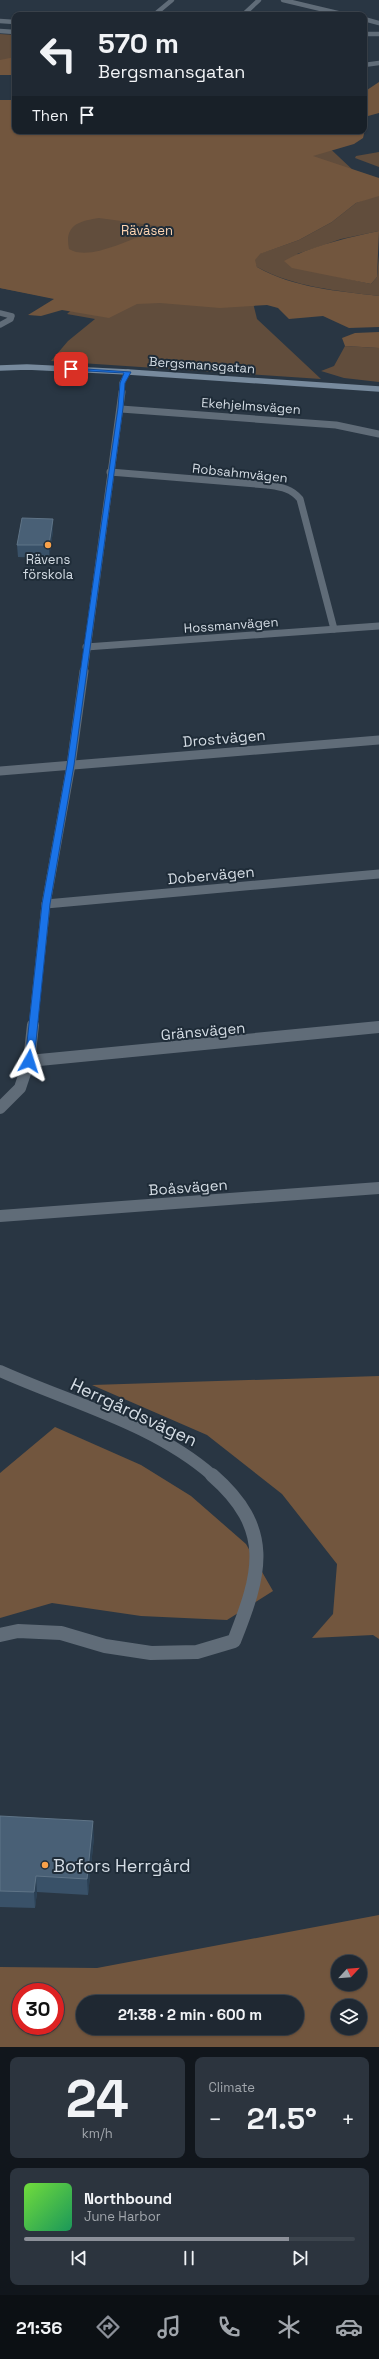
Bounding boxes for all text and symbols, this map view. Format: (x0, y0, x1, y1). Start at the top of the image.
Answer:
text: 570 m (98, 25, 179, 61)
icon: left (32, 28, 84, 80)
text: Bergsmansgatan (98, 60, 245, 83)
icon: arrive (76, 104, 98, 126)
text: Then (32, 106, 68, 125)
park label: Rävåsen (121, 222, 173, 239)
pin (54, 352, 88, 386)
street label: Bergsmansgatan (148, 353, 256, 377)
icon: arrive (60, 358, 82, 380)
street label: Ekehjelmsvägen (201, 394, 301, 418)
street label: Robsahmvägen (191, 460, 289, 486)
marker: Rävens förskola (43, 540, 53, 550)
place label: Rävens förskola (23, 551, 74, 583)
street label: Hossmanvägen (183, 613, 279, 637)
street label: Drostvägen (182, 725, 266, 751)
street label: Dobervägen (167, 862, 255, 888)
street label: Gränsvägen (160, 1018, 246, 1044)
position arrow (8, 1040, 50, 1082)
street label: Boåsvägen (148, 1175, 228, 1199)
street label: Herrgårdsvägen (67, 1372, 201, 1452)
place label: Bofors Herrgård (53, 1854, 191, 1877)
marker: Bofors Herrgård (40, 1860, 50, 1870)
north arrow (331, 1955, 367, 1991)
map controls (331, 1955, 367, 2035)
speed limit sign: 30 (12, 1983, 64, 2035)
button: layers (331, 1999, 367, 2035)
text: 21:38 · 2 min · 600 m (118, 2005, 262, 2024)
text: 24 (66, 2066, 129, 2132)
text: Climate (209, 2079, 255, 2096)
text: 21.5° (247, 2099, 317, 2138)
text: − (209, 2105, 222, 2133)
text: + (341, 2105, 355, 2133)
text: km/h (82, 2125, 113, 2142)
text: Northbound (84, 2189, 172, 2208)
text: June Harbor (84, 2208, 161, 2225)
icon: previous (68, 2247, 90, 2269)
icon: pause (178, 2247, 200, 2269)
icon: next (289, 2247, 311, 2269)
icon: directions (94, 2313, 122, 2341)
icon: music (155, 2313, 183, 2341)
icon: phone (215, 2313, 243, 2341)
icon: climate (275, 2313, 303, 2341)
icon: car (335, 2313, 363, 2341)
text: 21:36 (16, 2316, 62, 2339)

